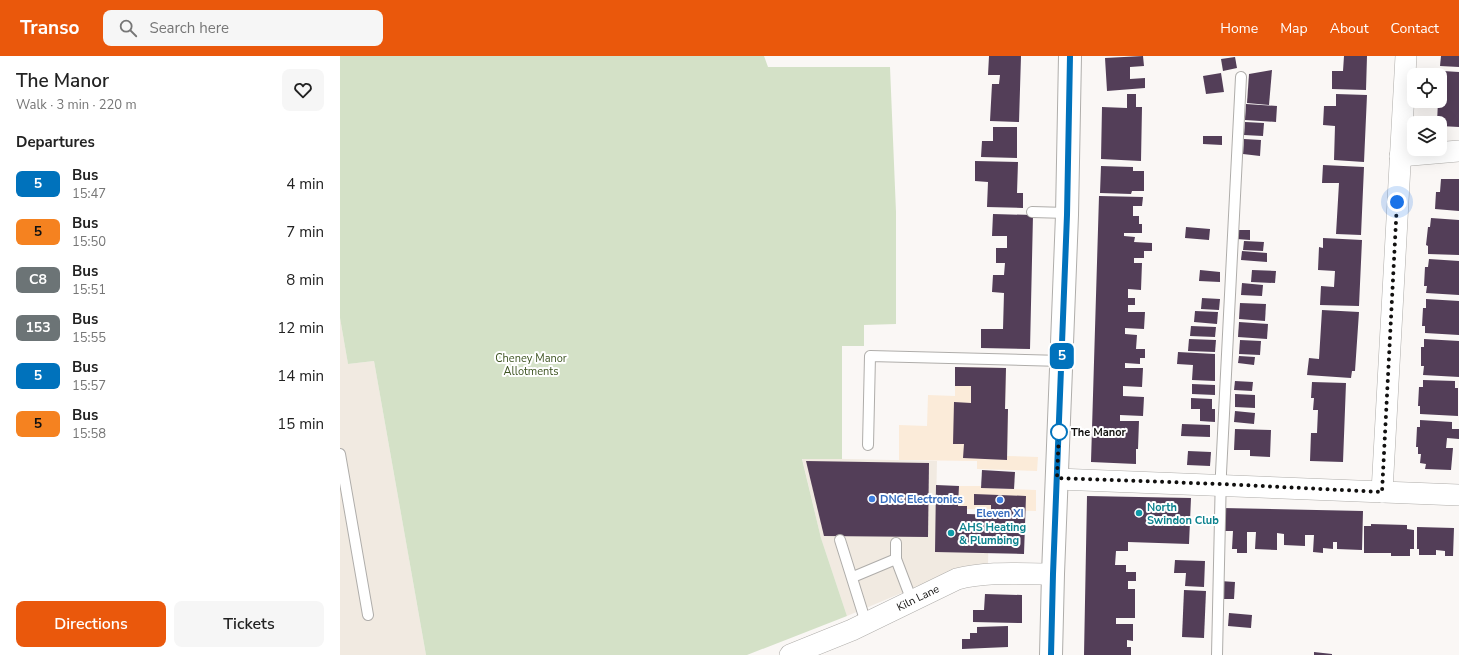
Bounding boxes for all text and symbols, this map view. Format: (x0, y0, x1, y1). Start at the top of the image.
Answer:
search box (103, 10, 383, 46)
text: Transo (20, 15, 79, 41)
icon: search (117, 17, 139, 39)
text: Search here (149, 18, 229, 38)
text: Home (1220, 19, 1258, 38)
text: Map (1280, 19, 1308, 38)
text: About (1330, 19, 1369, 38)
text: Contact (1391, 19, 1439, 38)
text: The Manor (16, 68, 109, 94)
map controls (1407, 68, 1447, 156)
button: locate (1407, 68, 1447, 108)
button: heart (282, 69, 324, 111)
text: Walk · 3 min · 220 m (16, 96, 137, 114)
button: layers (1407, 116, 1447, 156)
text: Departures (16, 132, 95, 152)
text: Bus (72, 165, 98, 185)
text: 5 (34, 174, 42, 193)
text: 4 min (286, 174, 324, 194)
text: 15:47 (72, 185, 106, 203)
your location (1387, 192, 1407, 212)
text: Bus (72, 213, 98, 233)
text: 5 (34, 222, 42, 241)
text: 7 min (286, 222, 324, 242)
text: 15:50 (72, 233, 106, 251)
text: Bus (72, 261, 98, 281)
text: C8 (29, 270, 47, 289)
text: 8 min (286, 270, 324, 290)
text: 15:51 (72, 281, 106, 299)
text: Bus (72, 309, 98, 329)
text: 153 (25, 318, 51, 337)
text: 12 min (277, 318, 324, 338)
text: 15:55 (72, 329, 106, 347)
line badge: 5 (1049, 343, 1075, 369)
text: 5 (1058, 346, 1066, 365)
park label: Cheney Manor Allotments (495, 351, 567, 379)
text: Bus (72, 357, 98, 377)
text: 5 (34, 366, 42, 385)
text: 14 min (277, 366, 324, 386)
text: 15:57 (72, 377, 106, 395)
text: Bus (72, 405, 98, 425)
text: 5 (34, 414, 42, 433)
text: 15 min (277, 414, 324, 434)
marker: The Manor (1050, 423, 1068, 441)
text: 15:58 (72, 425, 106, 443)
place label: The Manor (1071, 425, 1127, 440)
place label: DNC Electronics (880, 492, 963, 507)
marker: DNC Electronics (867, 494, 877, 504)
marker: Eleven XI (995, 495, 1005, 505)
place label: North Swindon Club (1147, 500, 1219, 528)
place label: Eleven XI (976, 506, 1024, 521)
marker: North Swindon Club (1134, 508, 1144, 518)
place label: AHS Heating & Plumbing (959, 520, 1026, 548)
marker: AHS Heating & Plumbing (946, 528, 956, 538)
street label: Kiln Lane (894, 581, 942, 615)
button: Directions (16, 601, 166, 647)
button: Tickets (174, 601, 324, 647)

